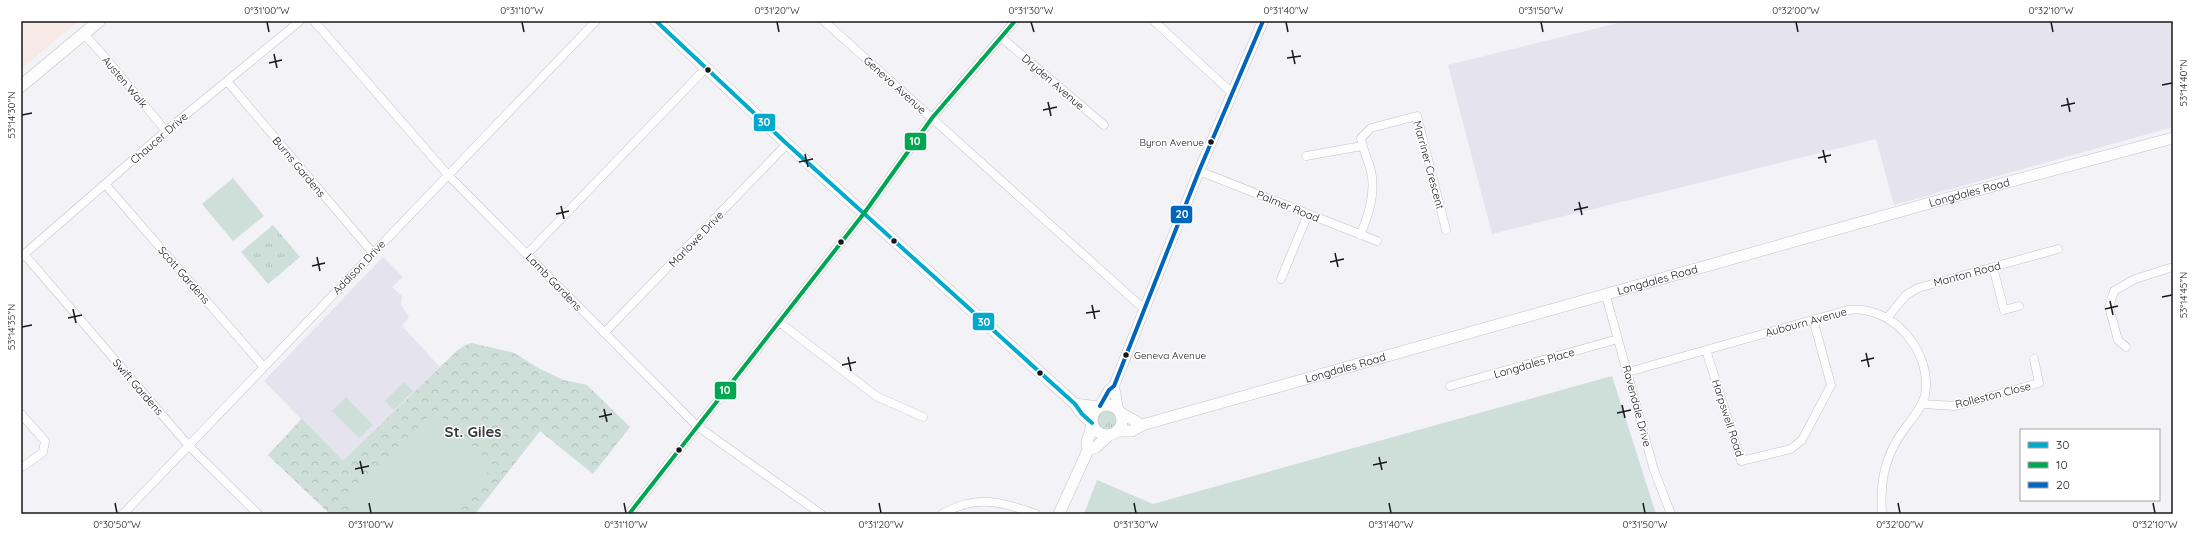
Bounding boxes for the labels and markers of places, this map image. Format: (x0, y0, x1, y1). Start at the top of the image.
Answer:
unlabelled marker (703, 65, 713, 75)
place label: Byron Avenue (1139, 136, 1204, 149)
marker: Byron Avenue (1206, 137, 1216, 147)
unlabelled marker (889, 236, 899, 246)
unlabelled marker (836, 237, 846, 247)
place label: Geneva Avenue (1134, 349, 1207, 362)
marker: Geneva Avenue (1121, 350, 1131, 360)
unlabelled marker (1035, 368, 1045, 378)
unlabelled marker (674, 445, 684, 455)

